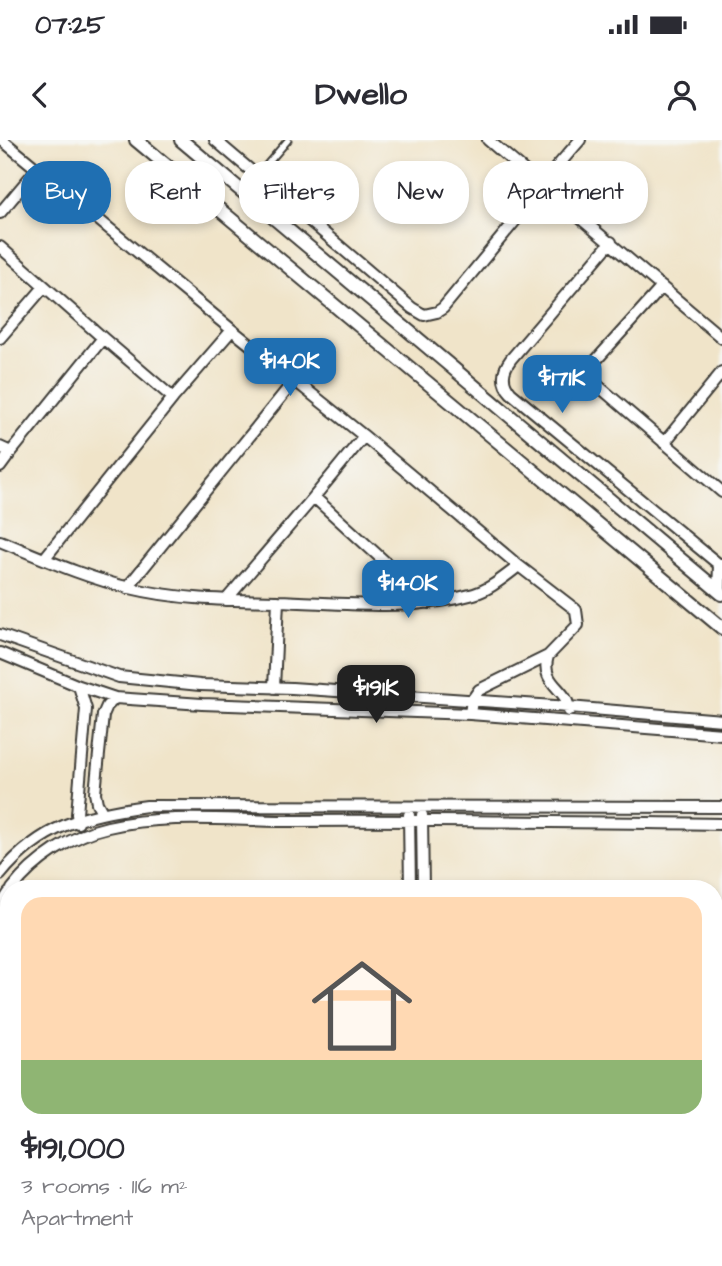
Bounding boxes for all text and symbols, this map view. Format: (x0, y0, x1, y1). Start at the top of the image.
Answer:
text: 07:25 (35, 7, 105, 43)
text: Dwello (315, 72, 407, 117)
icon: back (21, 76, 59, 114)
icon: person (663, 76, 701, 114)
chip: Buy (21, 161, 111, 224)
chip: Rent (125, 161, 225, 224)
chip: Filters (239, 161, 359, 224)
chip: New (373, 161, 469, 224)
chip: Apartment (483, 161, 648, 224)
pin: $140K (241, 338, 339, 398)
text: $140K (260, 345, 320, 377)
pin: $171K (513, 356, 611, 415)
text: $171K (539, 362, 585, 394)
pin: $140K (359, 560, 457, 620)
text: $140K (378, 567, 438, 599)
pin: $191K (327, 666, 425, 725)
text: $191K (353, 672, 399, 704)
icon: home (299, 943, 425, 1069)
text: $191,000 (21, 1128, 125, 1170)
text: 3 rooms · 116 m² (21, 1170, 188, 1202)
text: Apartment (21, 1202, 133, 1234)

